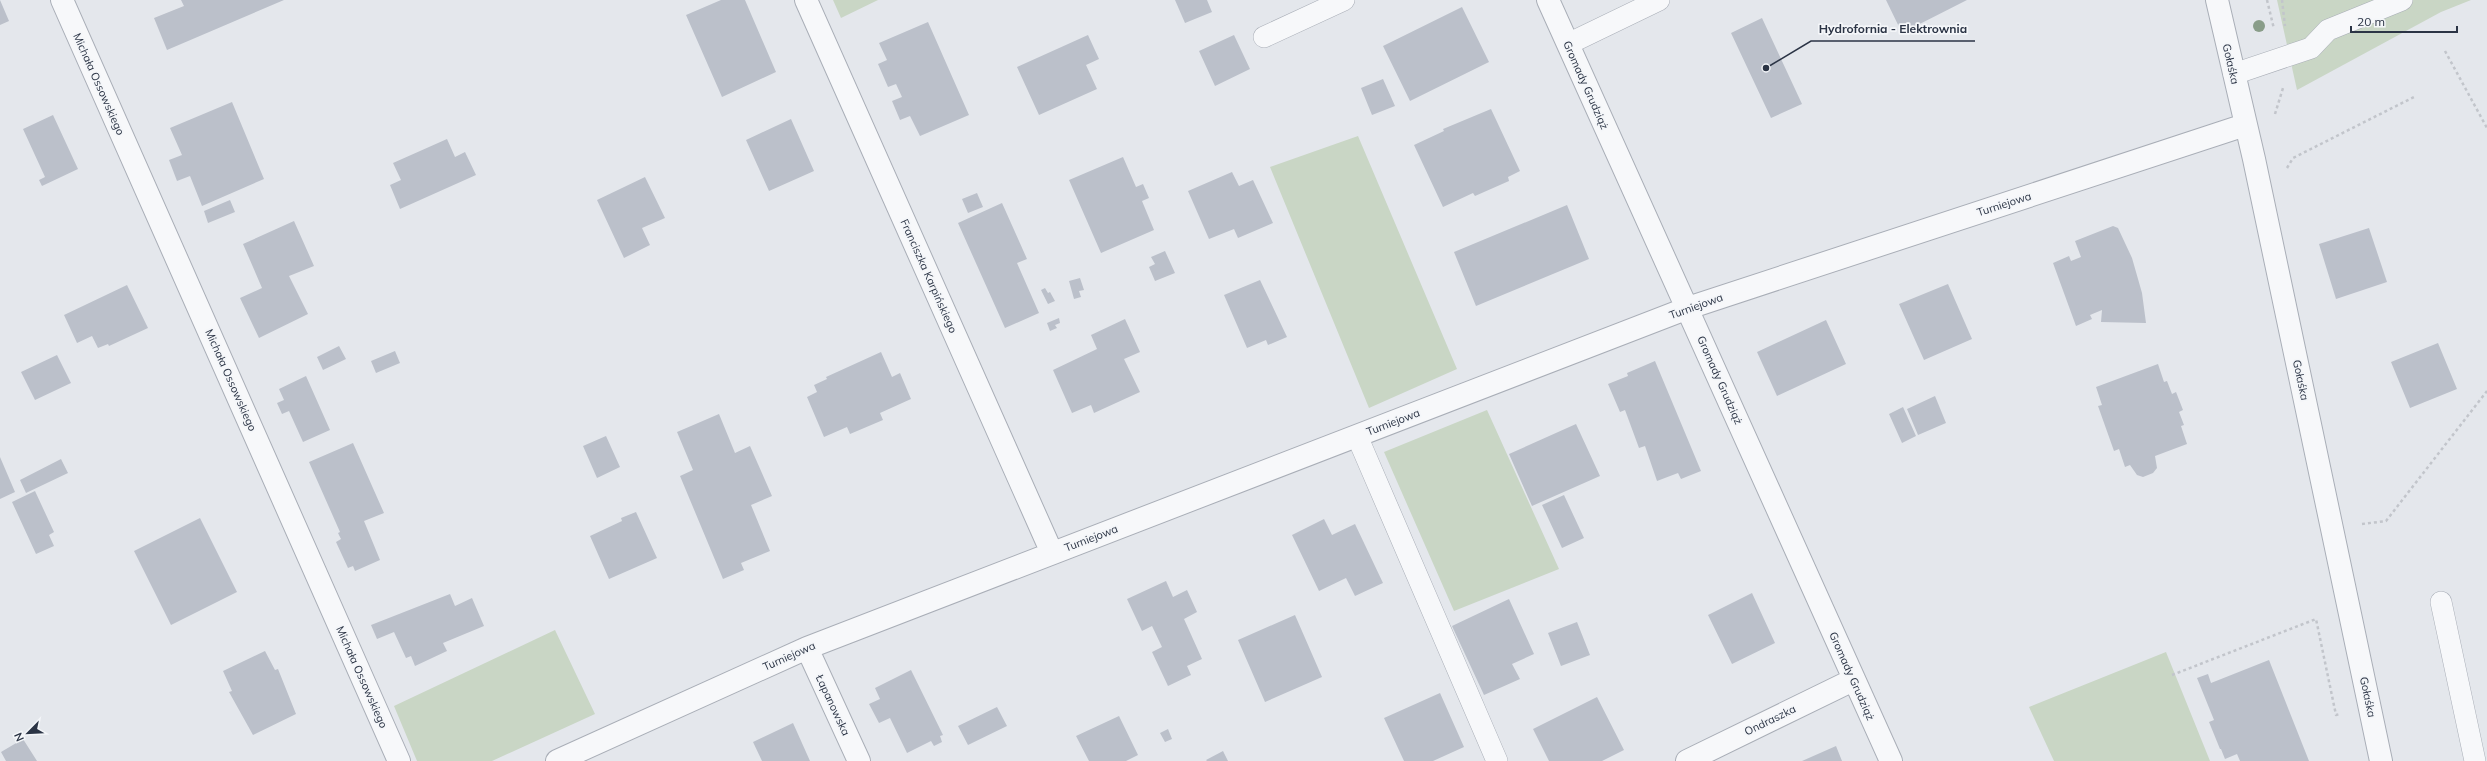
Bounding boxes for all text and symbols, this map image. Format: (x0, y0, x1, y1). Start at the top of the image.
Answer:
scale bar (2351, 8, 2457, 34)
text: 20 m (2357, 14, 2385, 29)
callout: Hydrofornia - Elektrownia (1811, 17, 1975, 41)
text: Hydrofornia - Elektrownia (1819, 21, 1967, 36)
street label: Michała Ossowskiego (70, 31, 128, 137)
street label: Gromady Grudziąż (1560, 39, 1612, 132)
street label: Gołaśka (2220, 42, 2242, 86)
street label: Turniejowa (1975, 189, 2033, 219)
street label: Franciszka Karpińskiego (898, 217, 960, 335)
street label: Turniejowa (1667, 290, 1725, 322)
street label: Michała Ossowskiego (202, 327, 260, 433)
street label: Gromady Grudziąż (1694, 334, 1746, 427)
street label: Gołaśka (2290, 358, 2312, 402)
street label: Turniejowa (1364, 405, 1422, 439)
street label: Turniejowa (1062, 521, 1120, 555)
street label: Michała Ossowskiego (333, 624, 391, 730)
street label: Gromady Grudziąż (1826, 630, 1878, 723)
street label: Turniejowa (761, 638, 817, 674)
street label: Łapanowska (812, 671, 853, 738)
street label: Gołaśka (2357, 675, 2379, 719)
street label: Ondraszka (1742, 702, 1798, 738)
north arrow (8, 713, 48, 753)
text: N (11, 730, 27, 744)

